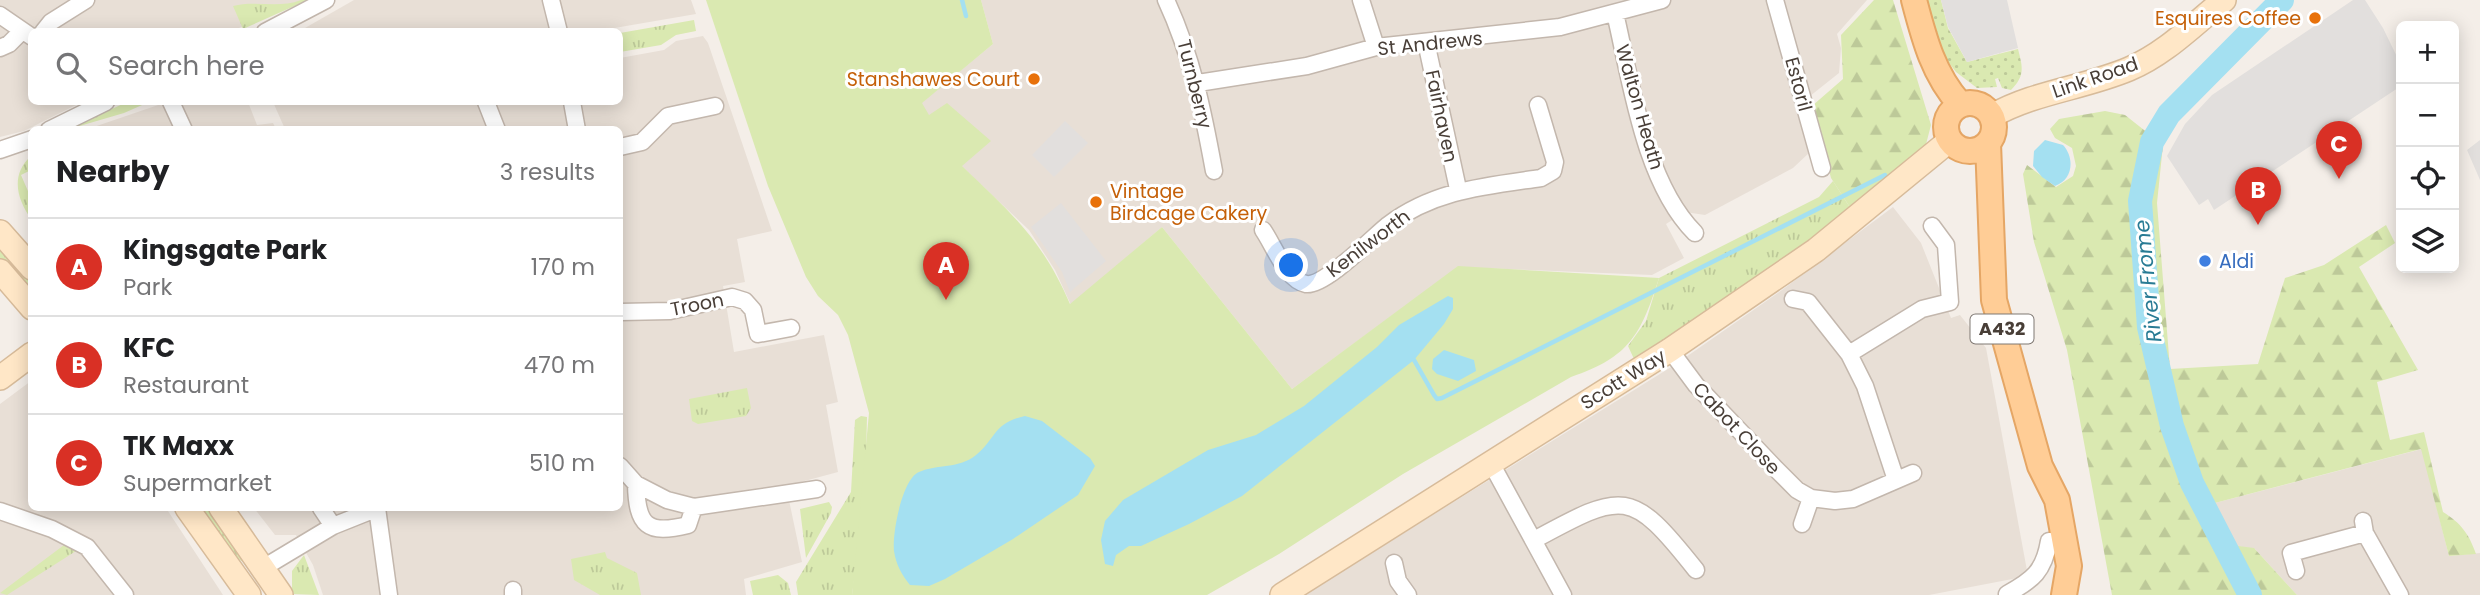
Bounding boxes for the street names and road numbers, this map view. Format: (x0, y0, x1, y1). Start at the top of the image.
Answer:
street label: St Andrews (1376, 25, 1484, 62)
street label: Turnberry (1170, 37, 1219, 132)
street label: Walton Heath (1609, 41, 1670, 173)
street label: Link Road (2049, 50, 2142, 105)
street label: Estoril (1778, 54, 1819, 114)
street label: Fairhaven (1419, 67, 1464, 165)
street label: Kenilworth (1321, 203, 1416, 284)
street label: Troon (668, 286, 726, 323)
road number: A432 (1970, 314, 2034, 344)
street label: Scott Way (1575, 342, 1671, 416)
street label: Cabot Close (1687, 376, 1787, 481)

